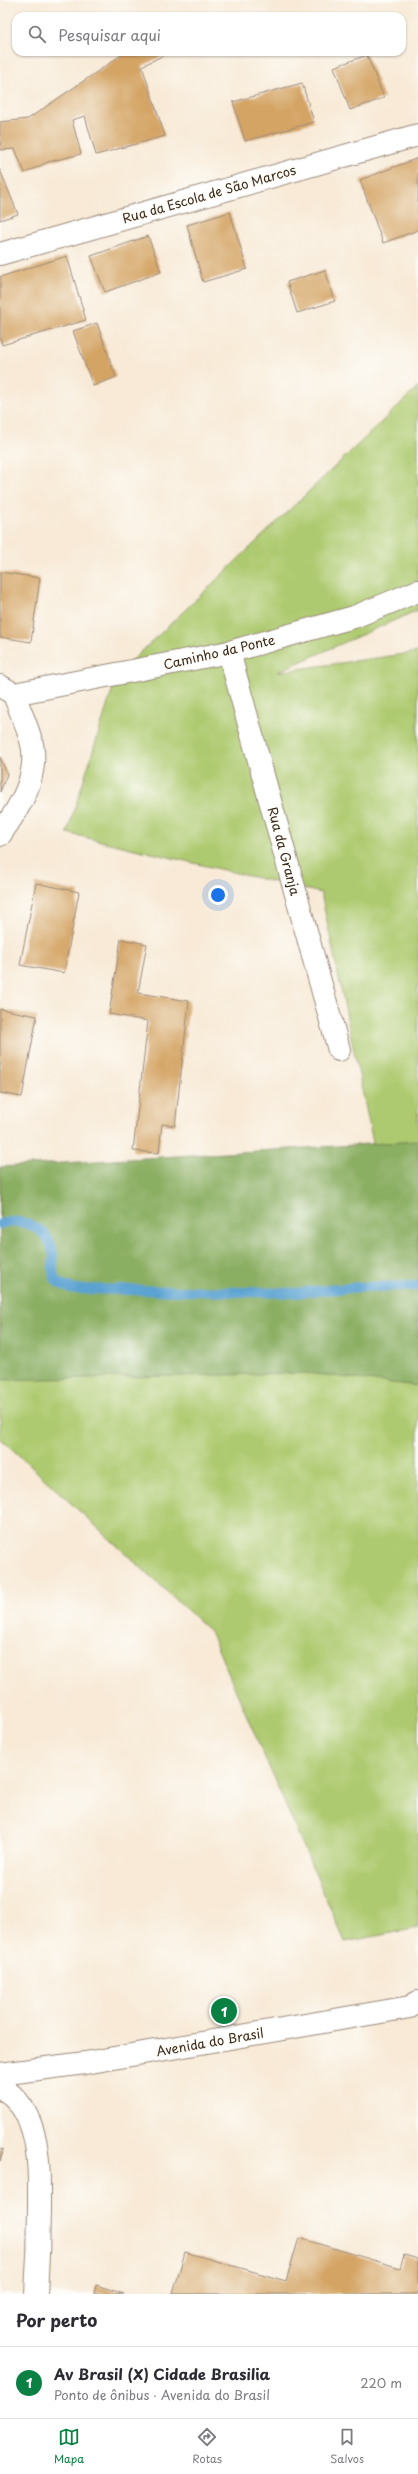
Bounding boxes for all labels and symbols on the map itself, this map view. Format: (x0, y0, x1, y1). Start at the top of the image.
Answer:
street label: Rua da Escola de São Marcos (120, 160, 298, 227)
street label: Caminho da Ponte (161, 629, 277, 674)
street label: Rua da Granja (264, 805, 306, 898)
your location (208, 885, 228, 905)
pin: 1 (211, 1996, 237, 2026)
street label: Avenida do Brasil (155, 2023, 265, 2060)

